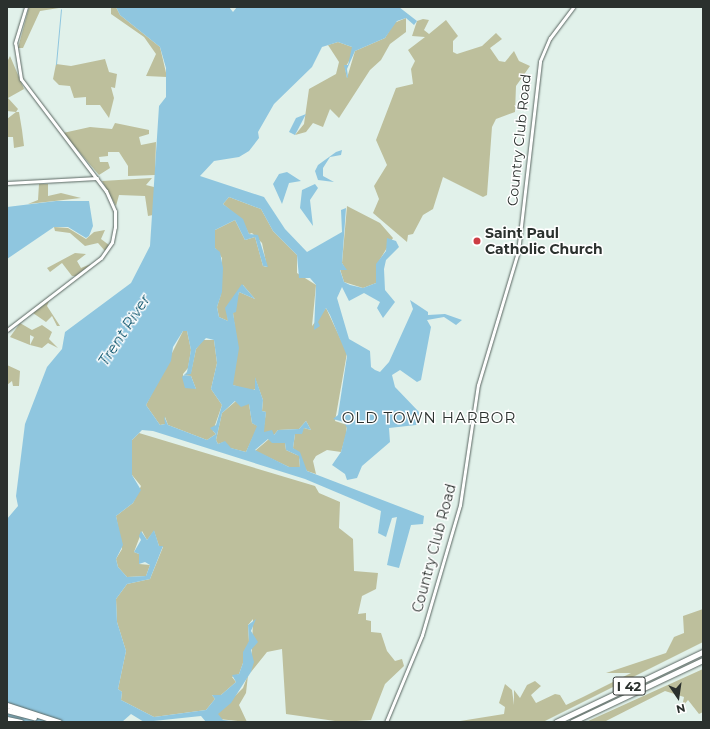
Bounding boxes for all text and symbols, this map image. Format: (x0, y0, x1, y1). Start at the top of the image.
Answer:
street label: Country Club Road (504, 73, 534, 207)
place label: Saint Paul Catholic Church (485, 225, 603, 258)
marker: Saint Paul Catholic Church (472, 236, 482, 246)
water label: Trent River (94, 291, 154, 369)
district label: OLD TOWN HARBOR (342, 409, 516, 427)
street label: Country Club Road (409, 482, 459, 614)
road number: I 42 (612, 675, 646, 697)
north arrow (658, 677, 698, 717)
text: N (675, 701, 687, 717)

